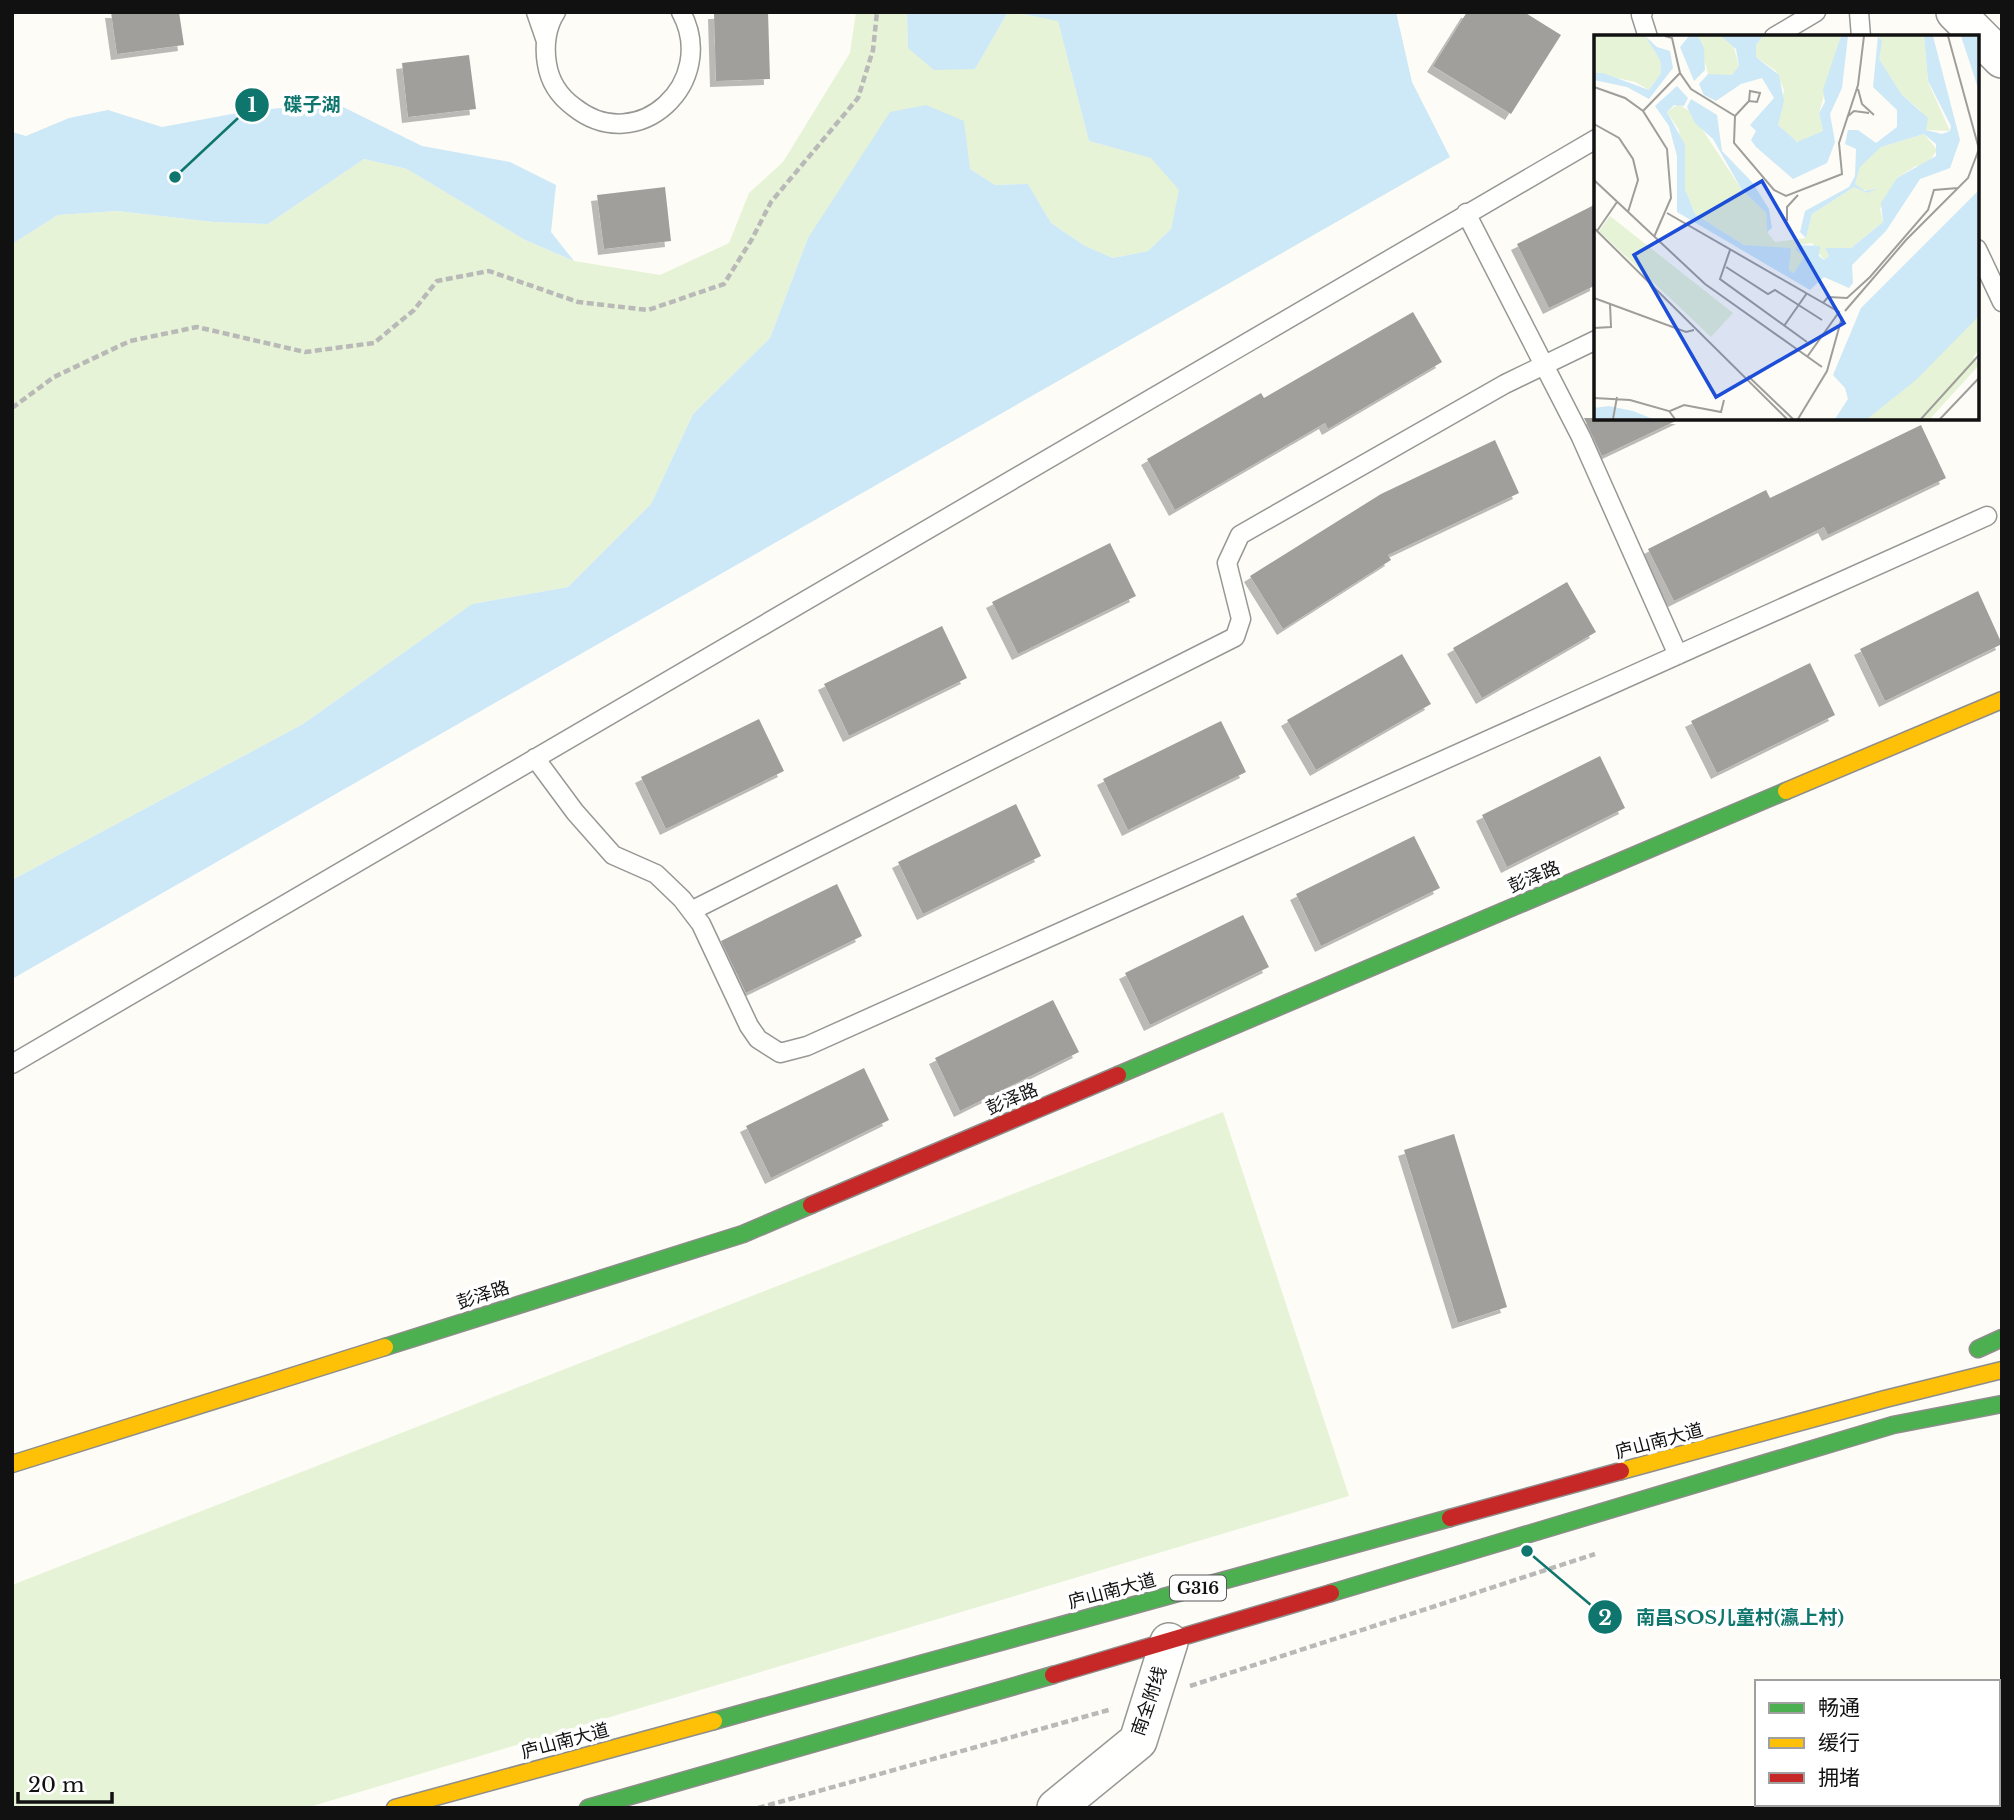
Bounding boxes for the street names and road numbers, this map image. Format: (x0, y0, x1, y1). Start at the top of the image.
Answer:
street label: 彭泽路 (1505, 856, 1563, 898)
street label: 彭泽路 (983, 1078, 1041, 1120)
street label: 彭泽路 (454, 1276, 512, 1314)
street label: 庐山南大道 (1613, 1419, 1705, 1463)
street label: 庐山南大道 (1066, 1569, 1158, 1613)
road number: G316 (1170, 1576, 1226, 1600)
street label: 南全附线 (1127, 1663, 1171, 1739)
street label: 庐山南大道 (519, 1719, 611, 1763)

